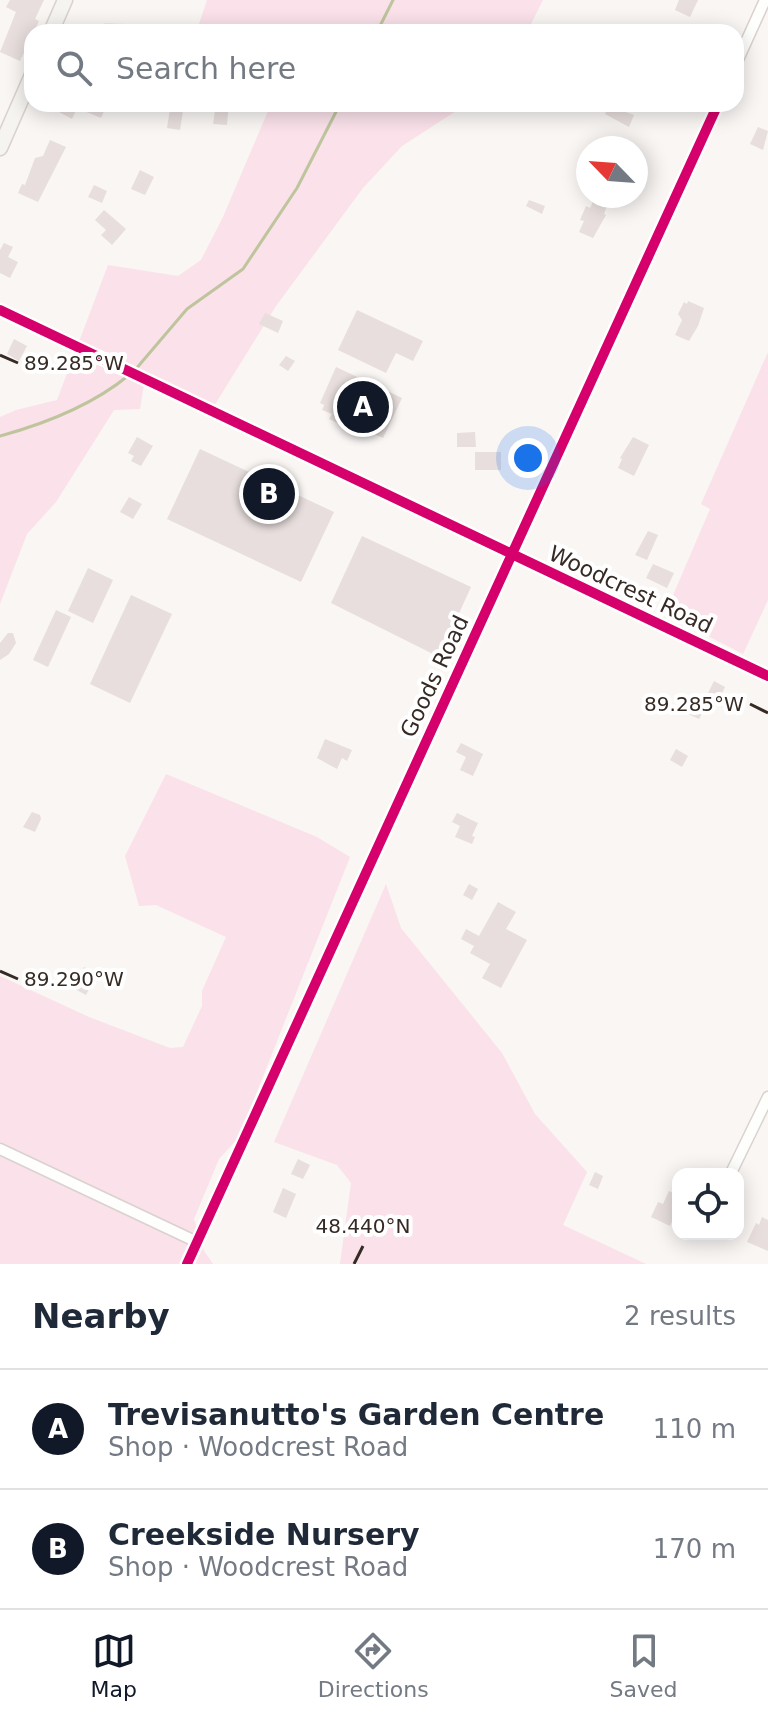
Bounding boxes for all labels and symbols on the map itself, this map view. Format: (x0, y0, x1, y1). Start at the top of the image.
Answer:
north arrow (576, 136, 648, 208)
text: 89.285°W (24, 351, 124, 375)
pin: A (337, 377, 389, 437)
your location (508, 438, 548, 478)
pin: B (243, 464, 295, 524)
street label: Woodcrest Road (545, 541, 717, 638)
street label: Goods Road (395, 611, 474, 741)
text: 89.285°W (644, 692, 744, 716)
text: 89.290°W (24, 967, 124, 991)
text: 48.440°N (316, 1214, 410, 1238)

